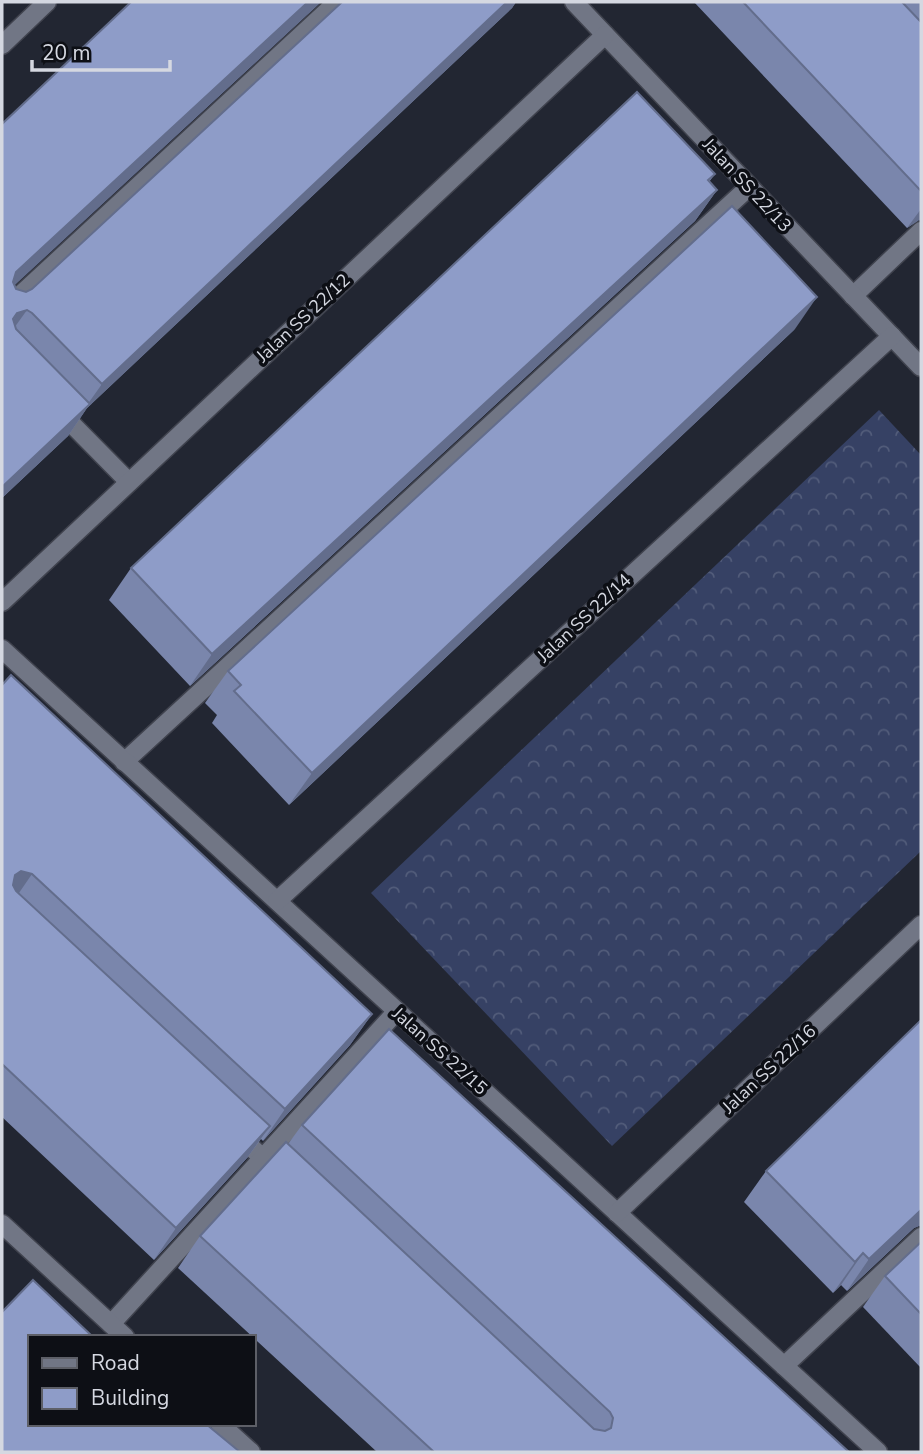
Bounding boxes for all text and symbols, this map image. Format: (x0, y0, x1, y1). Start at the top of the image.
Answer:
scale bar (32, 28, 170, 72)
text: 20 m (42, 39, 91, 67)
street label: Jalan SS 22/13 (697, 132, 797, 237)
street label: Jalan SS 22/12 (250, 268, 355, 368)
street label: Jalan SS 22/14 (531, 568, 636, 668)
street label: Jalan SS 22/15 (387, 1001, 493, 1100)
street label: Jalan SS 22/16 (716, 1019, 821, 1119)
legend (28, 1335, 256, 1426)
text: Road (91, 1349, 140, 1377)
text: Building (91, 1384, 169, 1412)

